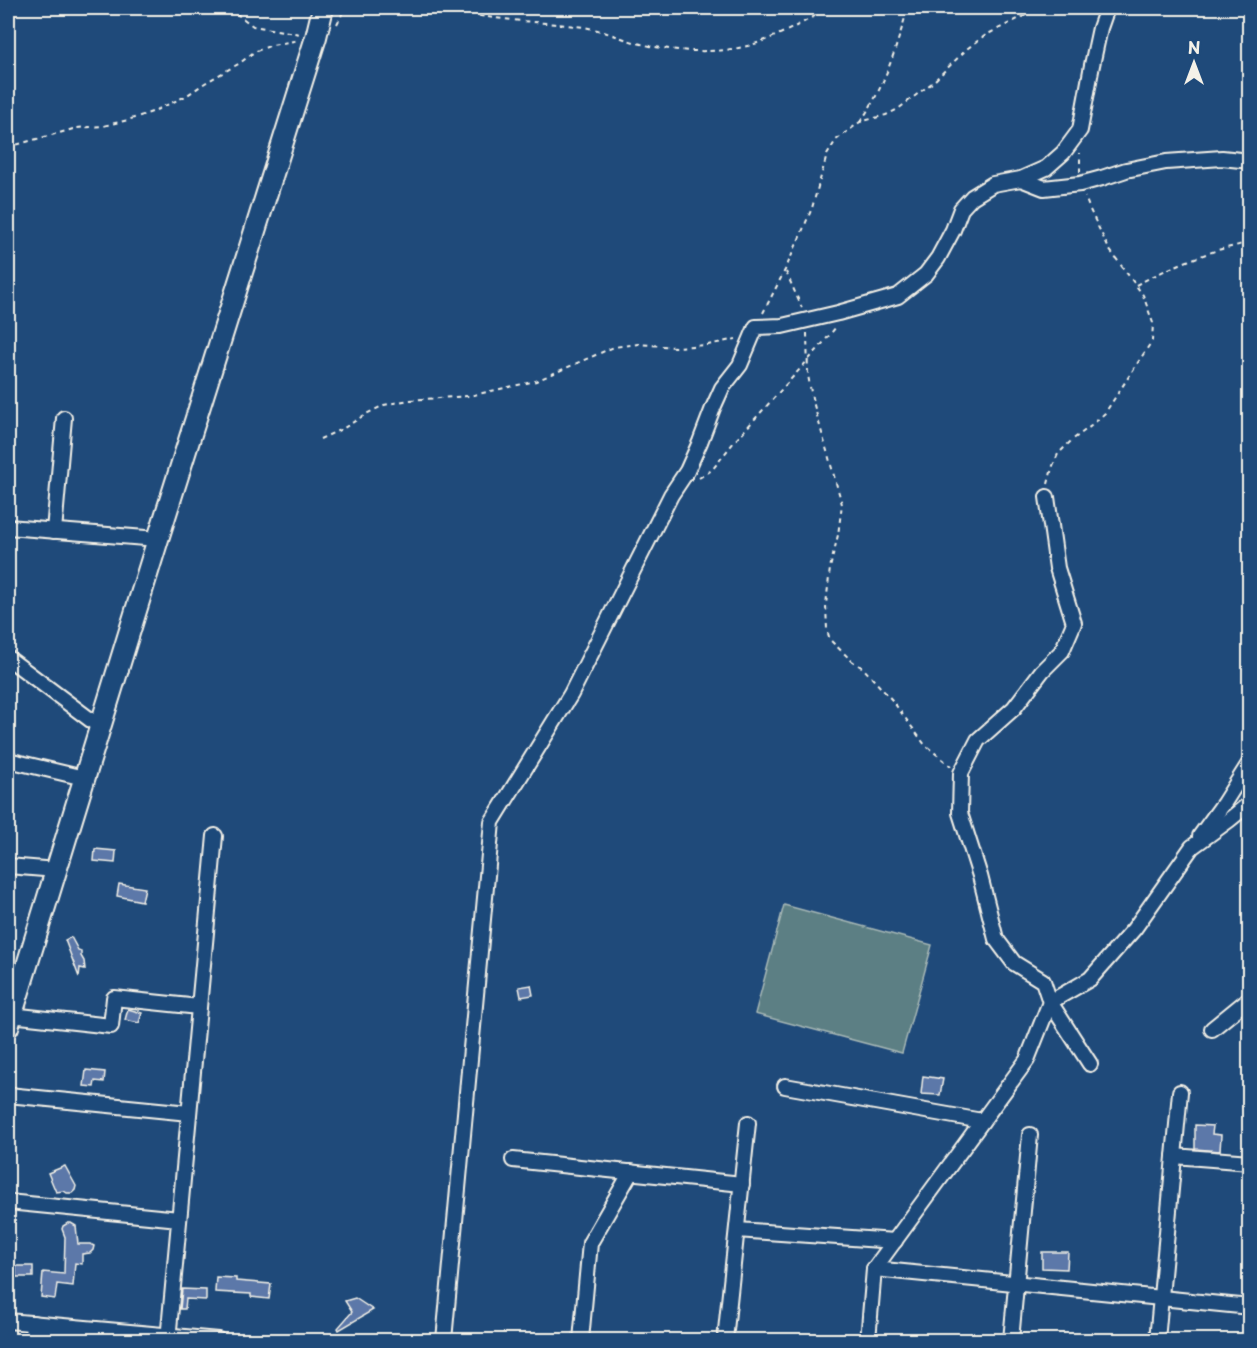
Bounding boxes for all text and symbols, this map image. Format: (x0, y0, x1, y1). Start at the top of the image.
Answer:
north arrow (1164, 33, 1224, 93)
text: N (1188, 35, 1200, 59)

